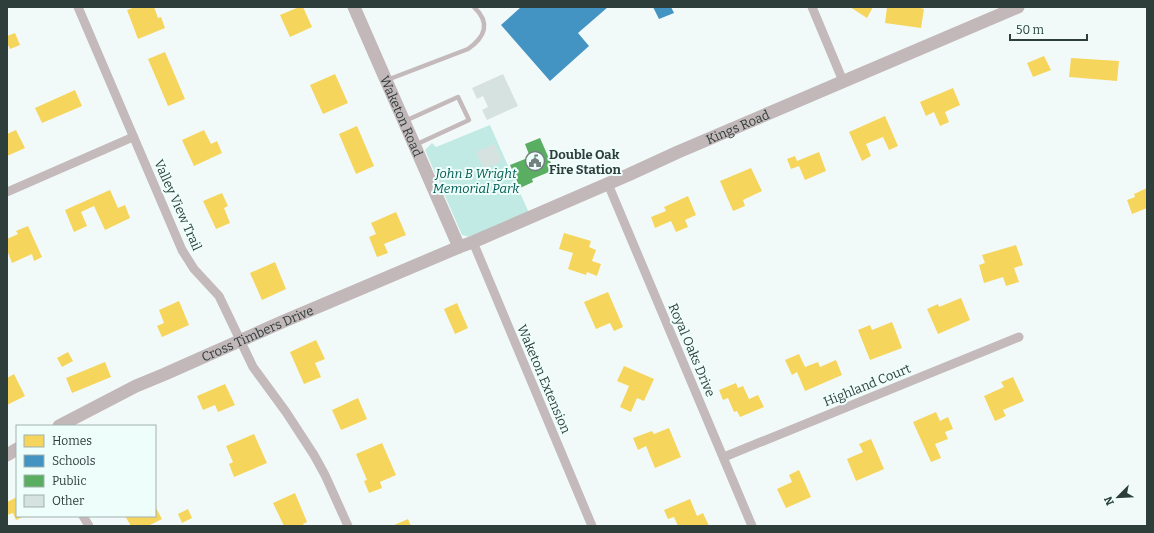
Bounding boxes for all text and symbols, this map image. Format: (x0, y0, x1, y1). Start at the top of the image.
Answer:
scale bar (1010, 16, 1087, 42)
text: 50 m (1016, 23, 1045, 37)
street label: Waketon Road (377, 73, 426, 159)
street label: Kings Road (704, 106, 772, 147)
place label: Double Oak Fire Station (549, 147, 621, 177)
public building icon: Double Oak Fire Station (524, 150, 546, 172)
street label: Valley View Trail (151, 157, 205, 253)
park label: John B Wright Memorial Park (433, 166, 520, 196)
street label: Royal Oaks Drive (666, 301, 718, 399)
street label: Cross Timbers Drive (199, 302, 315, 364)
street label: Waketon Extension (514, 322, 574, 436)
street label: Highland Court (821, 361, 913, 409)
legend (16, 425, 156, 517)
text: Homes (52, 434, 92, 448)
text: Schools (52, 454, 96, 468)
text: Public (52, 474, 87, 488)
north arrow (1098, 477, 1138, 517)
text: Other (52, 494, 85, 508)
text: N (1101, 494, 1117, 507)

